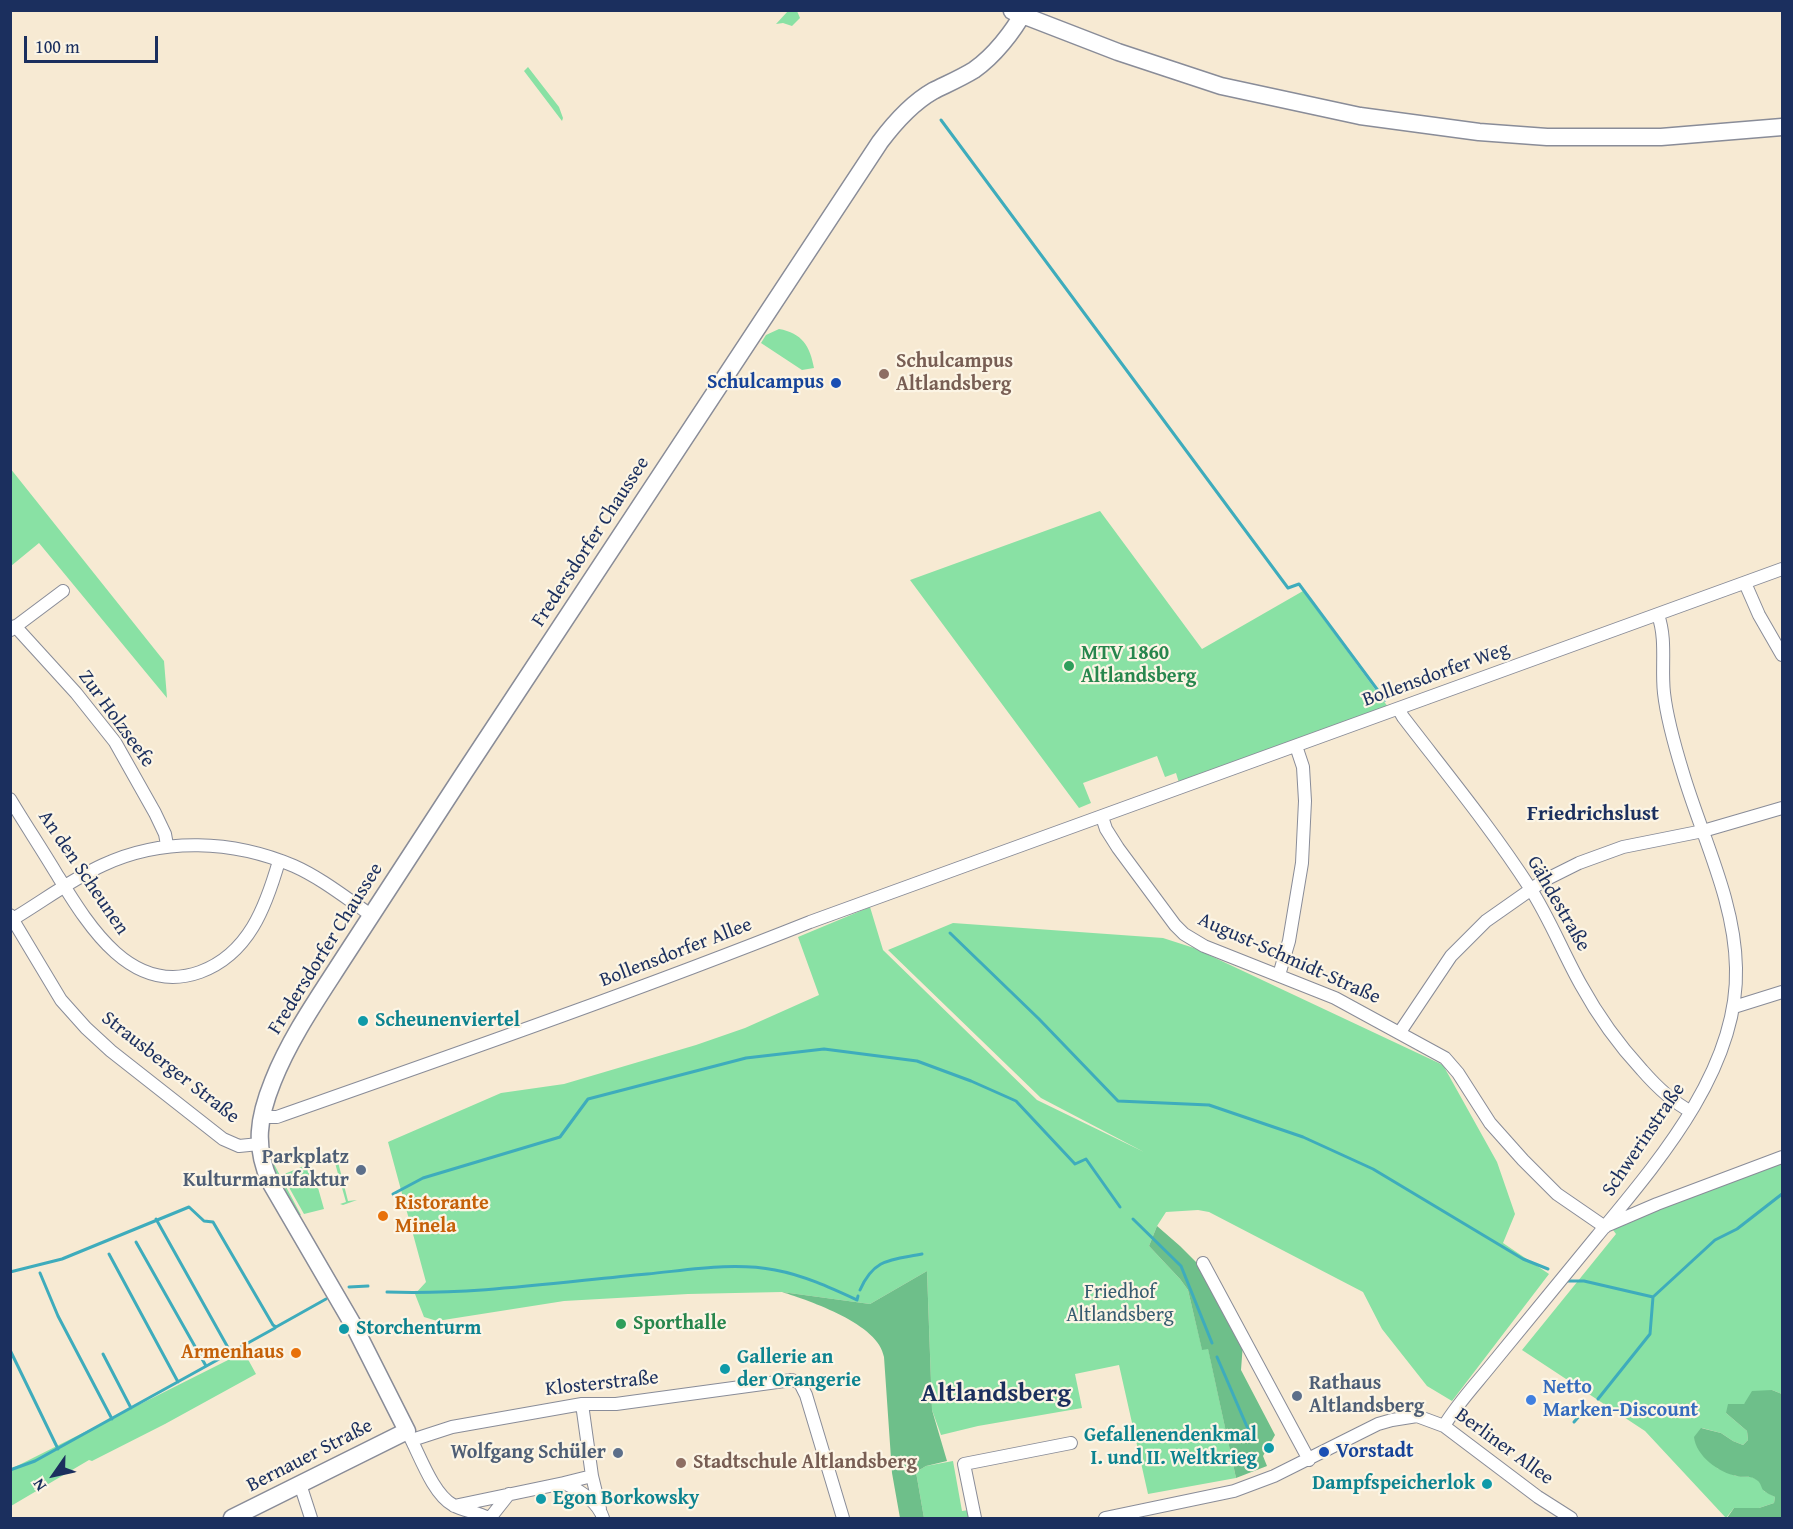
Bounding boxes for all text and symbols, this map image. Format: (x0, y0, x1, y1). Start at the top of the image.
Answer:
scale bar (27, 24, 160, 62)
text: 100 m (35, 33, 80, 60)
place label: Schulcampus Altlandsberg (896, 350, 1013, 397)
marker: Schulcampus Altlandsberg (877, 367, 891, 381)
place label: Schulcampus (707, 371, 824, 395)
marker: Schulcampus (829, 376, 843, 390)
street label: Fredersdorfer Chaussee (527, 452, 655, 632)
street label: Bollensdorfer Weg (1359, 637, 1513, 713)
place label: MTV 1860 Altlandsberg (1081, 642, 1196, 689)
marker: MTV 1860 Altlandsberg (1062, 659, 1076, 673)
street label: Zur Holzseefe (73, 666, 159, 772)
district label: Friedrichslust (1527, 802, 1659, 828)
street label: An den Scheunen (32, 806, 134, 940)
street label: Gähdestraße (1521, 852, 1595, 956)
street label: Fredersdorfer Chaussee (263, 859, 389, 1039)
street label: August-Schmidt-Straße (1194, 908, 1384, 1010)
street label: Bollensdorfer Allee (597, 913, 755, 993)
street label: Strausberger Straße (96, 1007, 244, 1129)
place label: Scheunenviertel (375, 1009, 520, 1033)
marker: Scheunenviertel (356, 1014, 370, 1028)
street label: Schwerinstraße (1597, 1079, 1691, 1201)
place label: Parkplatz Kulturmanufaktur (183, 1146, 349, 1193)
marker: Parkplatz Kulturmanufaktur (354, 1163, 368, 1177)
place label: Ristorante Minela (395, 1192, 489, 1239)
marker: Ristorante Minela (376, 1209, 390, 1223)
park label: Friedhof Altlandsberg (1066, 1281, 1174, 1328)
place label: Sporthalle (633, 1312, 727, 1336)
place label: Storchenturm (356, 1317, 481, 1341)
marker: Sporthalle (614, 1317, 628, 1331)
marker: Storchenturm (337, 1322, 351, 1336)
place label: Armenhaus (181, 1341, 284, 1365)
marker: Armenhaus (289, 1346, 303, 1360)
place label: Gallerie an der Orangerie (737, 1346, 861, 1393)
marker: Gallerie an der Orangerie (718, 1362, 732, 1376)
street label: Klosterstraße (544, 1366, 660, 1402)
place label: Rathaus Altlandsberg (1309, 1372, 1424, 1419)
place label: Netto Marken-Discount (1543, 1376, 1698, 1423)
district label: Altlandsberg (921, 1378, 1071, 1410)
marker: Rathaus Altlandsberg (1290, 1389, 1304, 1403)
marker: Netto Marken-Discount (1524, 1393, 1538, 1407)
street label: Berliner Allee (1450, 1403, 1558, 1491)
street label: Bernauer Straße (243, 1414, 377, 1498)
place label: Gefallenendenkmal I. und II. Weltkrieg (1084, 1424, 1257, 1471)
place label: Vorstadt (1336, 1440, 1414, 1464)
place label: Wolfgang Schüler (450, 1441, 606, 1465)
marker: Gefallenendenkmal I. und II. Weltkrieg (1262, 1441, 1276, 1455)
north arrow (24, 1445, 84, 1505)
marker: Vorstadt (1317, 1445, 1331, 1459)
marker: Wolfgang Schüler (611, 1446, 625, 1460)
place label: Stadtschule Altlandsberg (693, 1451, 917, 1475)
marker: Stadtschule Altlandsberg (674, 1456, 688, 1470)
place label: Dampfspeicherlok (1312, 1472, 1475, 1496)
text: N (26, 1474, 52, 1496)
marker: Dampfspeicherlok (1480, 1477, 1494, 1491)
place label: Egon Borkowsky (553, 1487, 699, 1511)
marker: Egon Borkowsky (534, 1492, 548, 1506)

